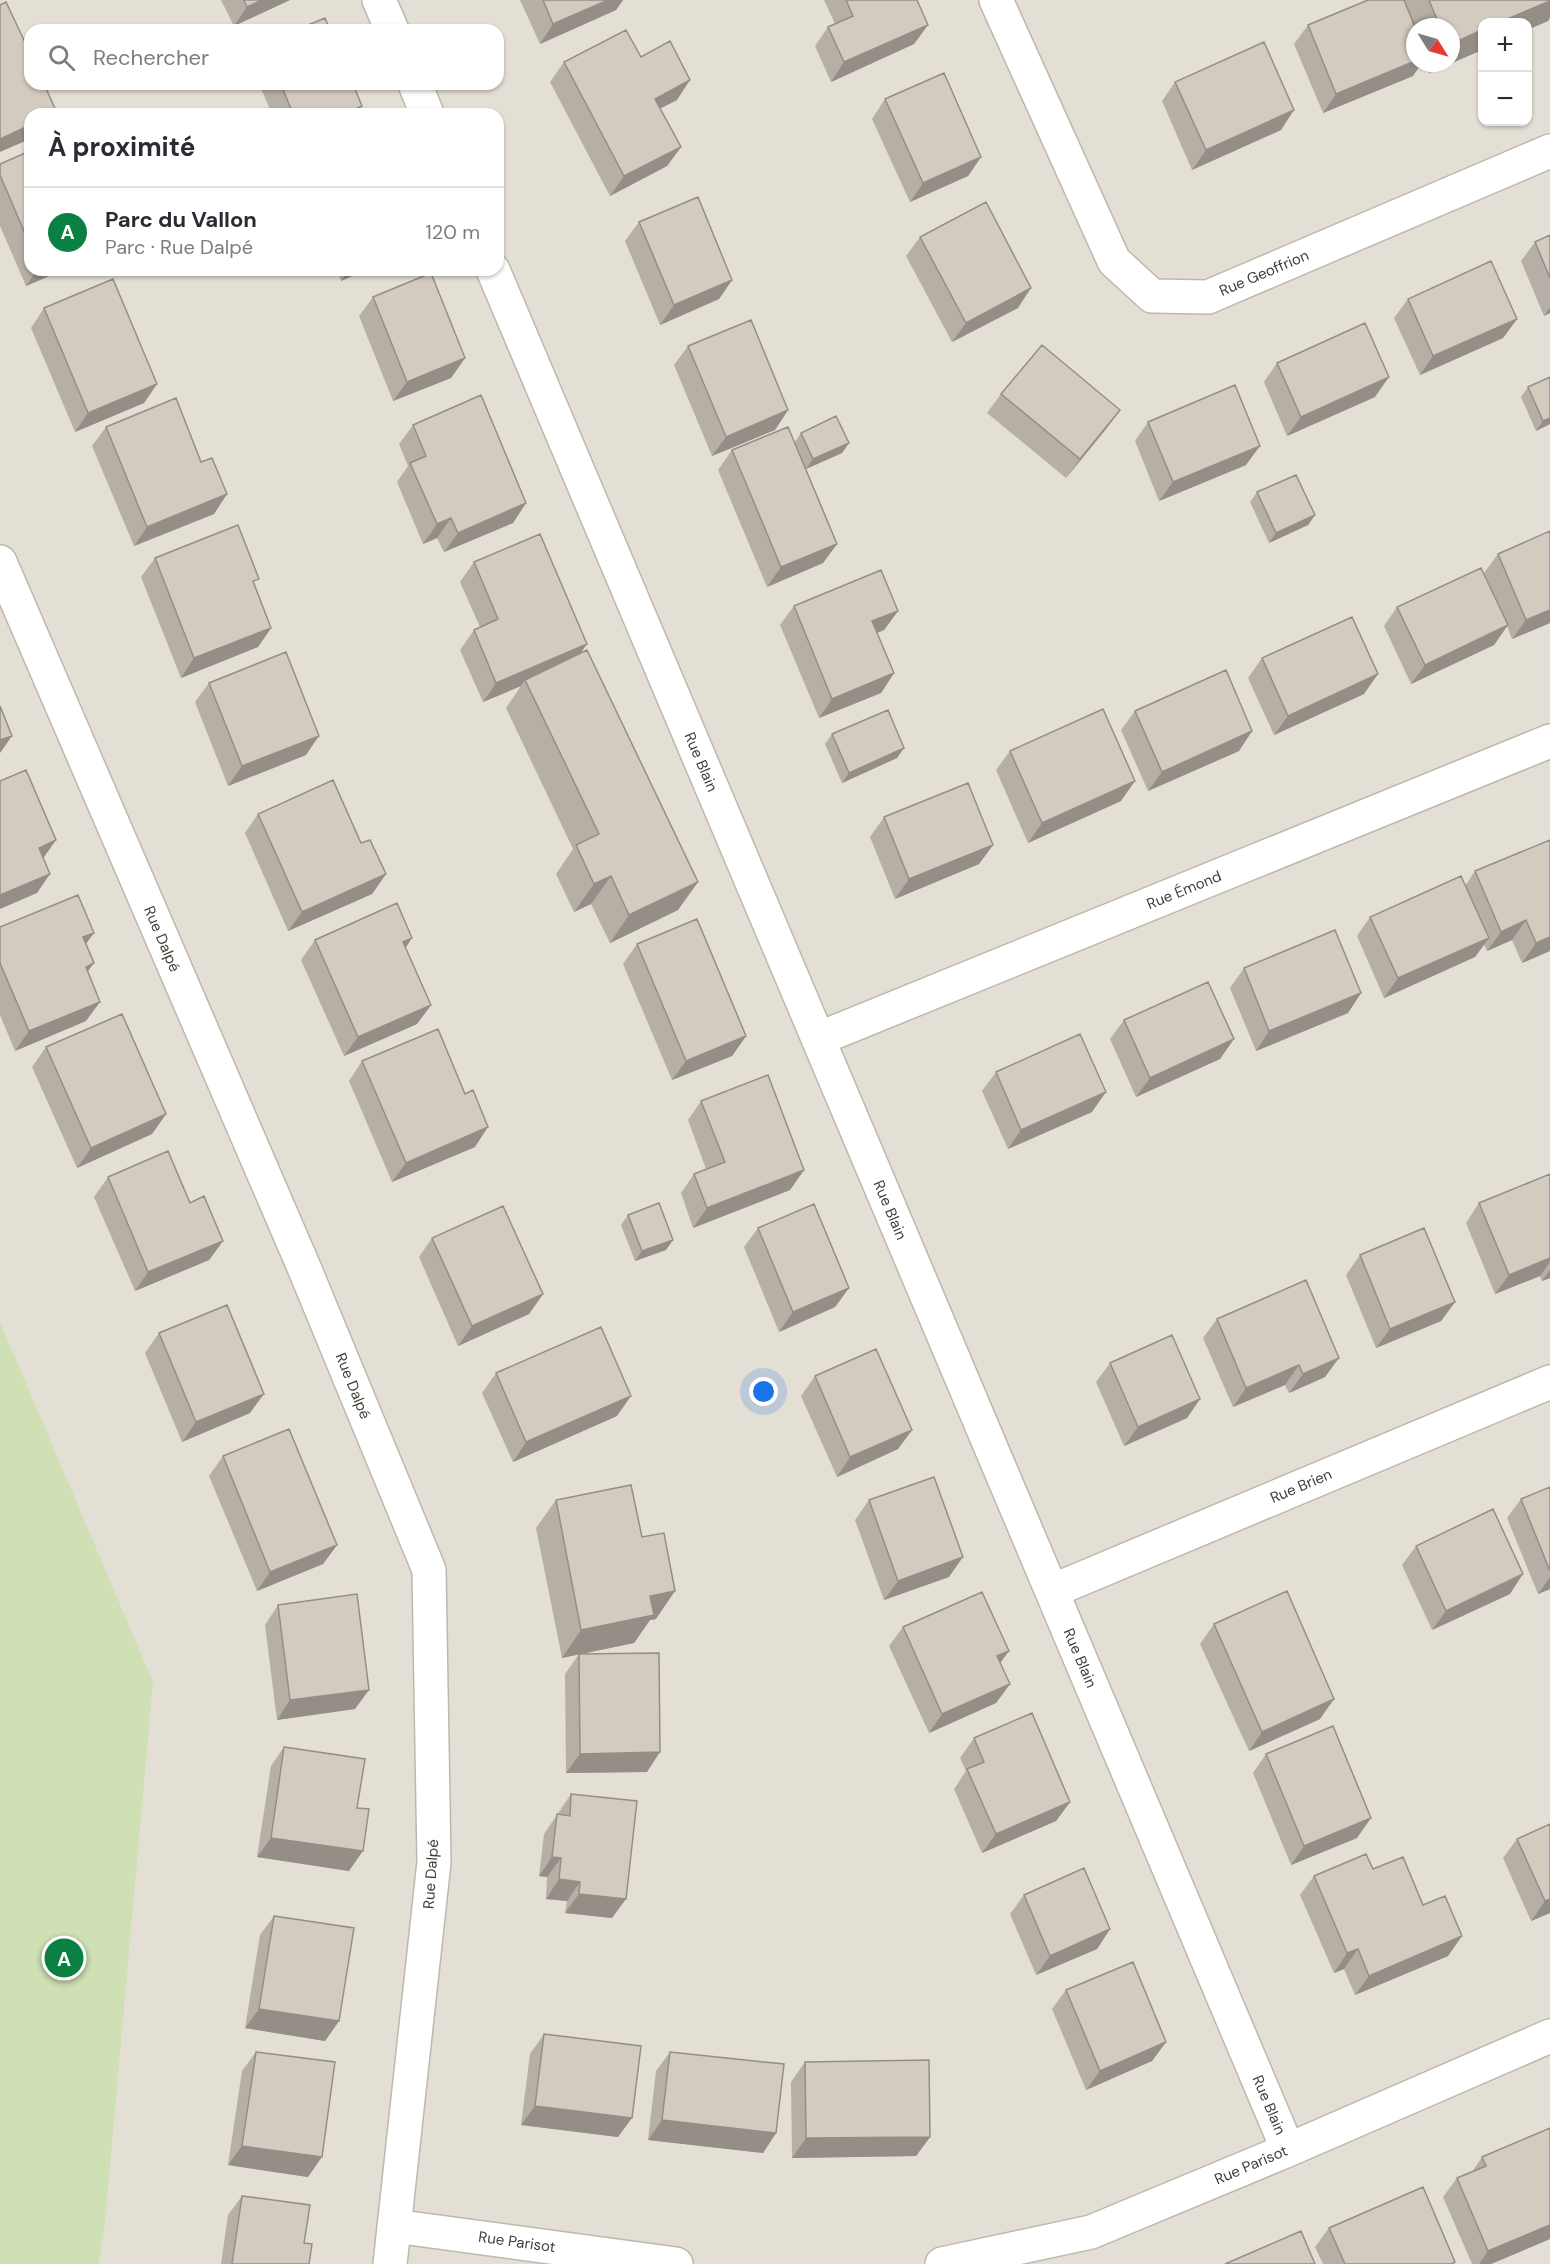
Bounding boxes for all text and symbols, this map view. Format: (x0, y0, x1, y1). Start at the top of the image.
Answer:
north arrow (1406, 18, 1460, 72)
map controls (1478, 18, 1532, 126)
button: + (1478, 18, 1532, 72)
search box (24, 24, 504, 90)
icon: search (45, 41, 78, 74)
text: Rechercher (93, 43, 209, 72)
button: − (1478, 72, 1532, 126)
text: À proximité (48, 130, 195, 164)
text: Parc du Vallon (105, 205, 257, 234)
text: A (60, 219, 75, 245)
text: 120 m (426, 219, 480, 245)
text: Parc · Rue Dalpé (105, 234, 253, 260)
street label: Rue Geoffrion (1216, 245, 1312, 301)
street label: Rue Blain (680, 729, 722, 795)
street label: Rue Émond (1144, 866, 1224, 914)
street label: Rue Dalpé (139, 903, 185, 975)
street label: Rue Blain (869, 1177, 911, 1243)
street label: Rue Dalpé (331, 1350, 375, 1422)
your location (749, 1377, 778, 1406)
street label: Rue Brien (1267, 1464, 1335, 1508)
street label: Rue Blain (1059, 1625, 1101, 1691)
street label: Rue Dalpé (419, 1839, 443, 1909)
pin: A (44, 1936, 84, 1980)
street label: Rue Blain (1248, 2072, 1290, 2138)
street label: Rue Parisot (1211, 2141, 1291, 2189)
street label: Rue Parisot (477, 2227, 557, 2257)

